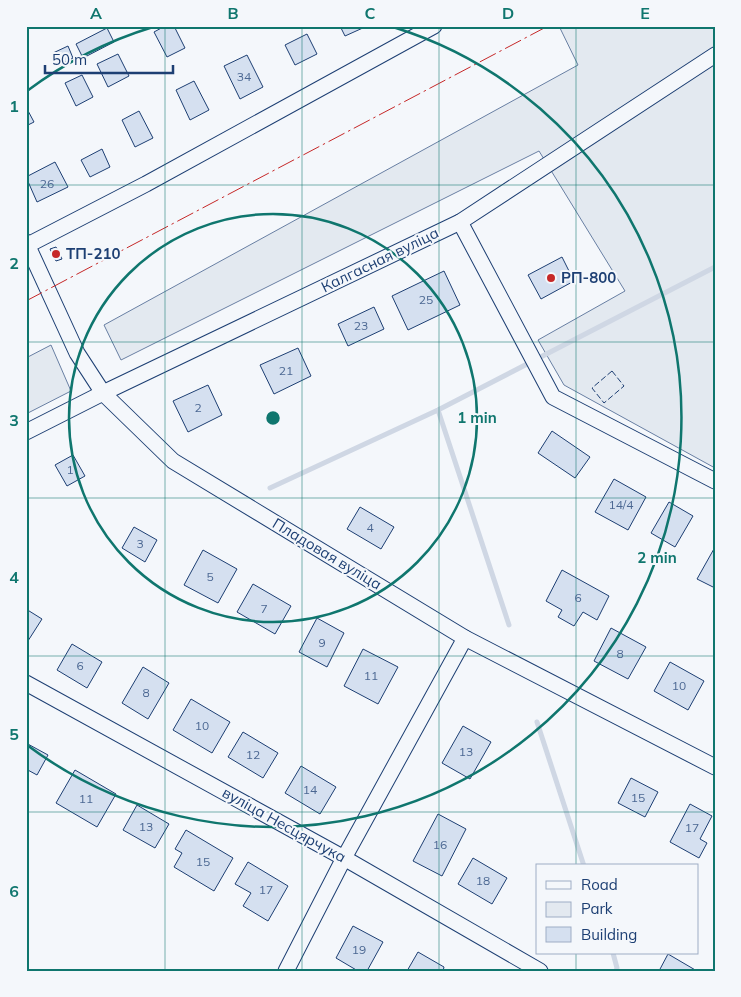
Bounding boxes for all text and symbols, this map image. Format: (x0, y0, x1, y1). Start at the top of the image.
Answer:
text: A (90, 3, 102, 23)
text: B (227, 3, 239, 23)
text: C (365, 3, 376, 23)
text: D (502, 3, 514, 23)
text: E (640, 3, 650, 23)
scale bar (45, 42, 172, 74)
text: 50 m (52, 50, 87, 69)
house number: 34 (237, 69, 251, 84)
text: 1 (9, 96, 19, 116)
house number: 26 (40, 176, 54, 191)
street label: Калгасная вуліца (318, 223, 442, 296)
place label: ТП-210 (66, 244, 120, 263)
marker: ТП-210 (50, 248, 62, 260)
text: 2 (9, 253, 19, 273)
place label: РП-800 (561, 268, 616, 287)
marker: РП-800 (545, 272, 557, 284)
house number: 25 (419, 292, 433, 307)
house number: 23 (354, 318, 368, 333)
house number: 21 (279, 363, 293, 378)
house number: 2 (194, 400, 202, 415)
text: 1 min (457, 408, 497, 427)
centre of rings (264, 409, 282, 427)
text: 3 (9, 410, 19, 430)
house number: 1 (66, 462, 74, 477)
house number: 14/4 (608, 497, 634, 512)
street label: Пладовая вуліца (269, 514, 385, 594)
house number: 4 (366, 520, 374, 535)
house number: 3 (136, 536, 144, 551)
text: 2 min (637, 548, 677, 567)
text: 4 (9, 567, 19, 587)
house number: 5 (206, 569, 214, 584)
house number: 6 (574, 590, 582, 605)
house number: 7 (260, 601, 268, 616)
house number: 9 (318, 635, 326, 650)
house number: 8 (616, 646, 624, 661)
house number: 6 (76, 658, 84, 673)
house number: 11 (364, 668, 378, 683)
house number: 10 (672, 678, 686, 693)
house number: 8 (142, 685, 150, 700)
house number: 10 (195, 718, 209, 733)
text: 5 (9, 724, 19, 744)
house number: 13 (459, 744, 473, 759)
house number: 12 (246, 747, 260, 762)
house number: 14 (303, 782, 317, 797)
street label: вуліца Несцярчука (219, 783, 349, 866)
house number: 15 (631, 790, 645, 805)
house number: 11 (79, 791, 93, 806)
house number: 13 (139, 819, 153, 834)
house number: 17 (685, 820, 699, 835)
house number: 16 (433, 837, 447, 852)
house number: 15 (196, 854, 210, 869)
legend (536, 864, 698, 954)
house number: 18 (476, 873, 490, 888)
text: Road (581, 875, 618, 894)
text: 6 (9, 881, 19, 901)
house number: 17 (259, 882, 273, 897)
text: Park (581, 899, 613, 918)
text: Building (581, 925, 637, 944)
house number: 19 (352, 942, 366, 957)

